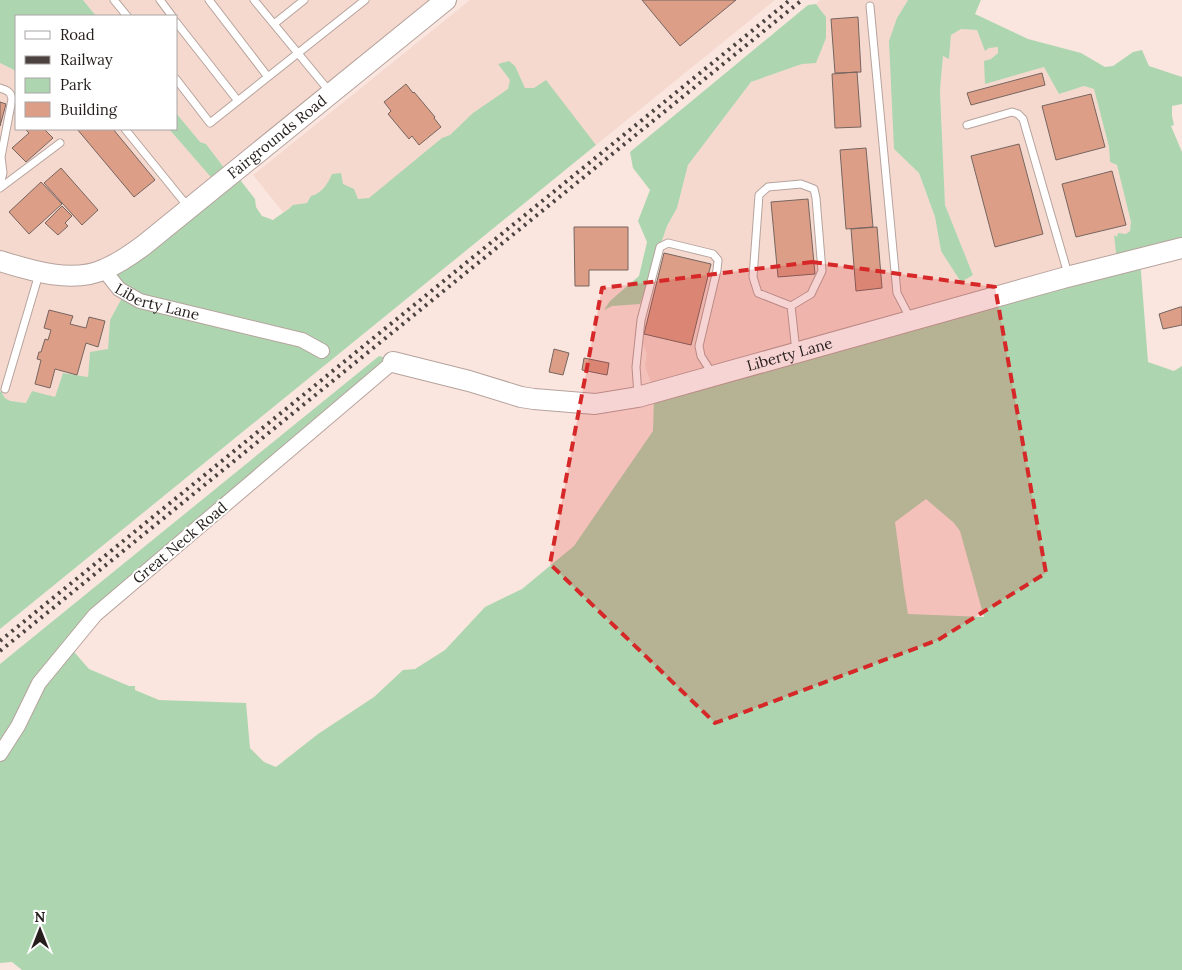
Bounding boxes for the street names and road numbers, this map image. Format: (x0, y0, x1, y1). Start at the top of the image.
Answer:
street label: Fairgrounds Road (223, 91, 330, 183)
street label: Liberty Lane (112, 279, 201, 324)
street label: Liberty Lane (744, 333, 834, 375)
street label: Great Neck Road (129, 498, 231, 588)

